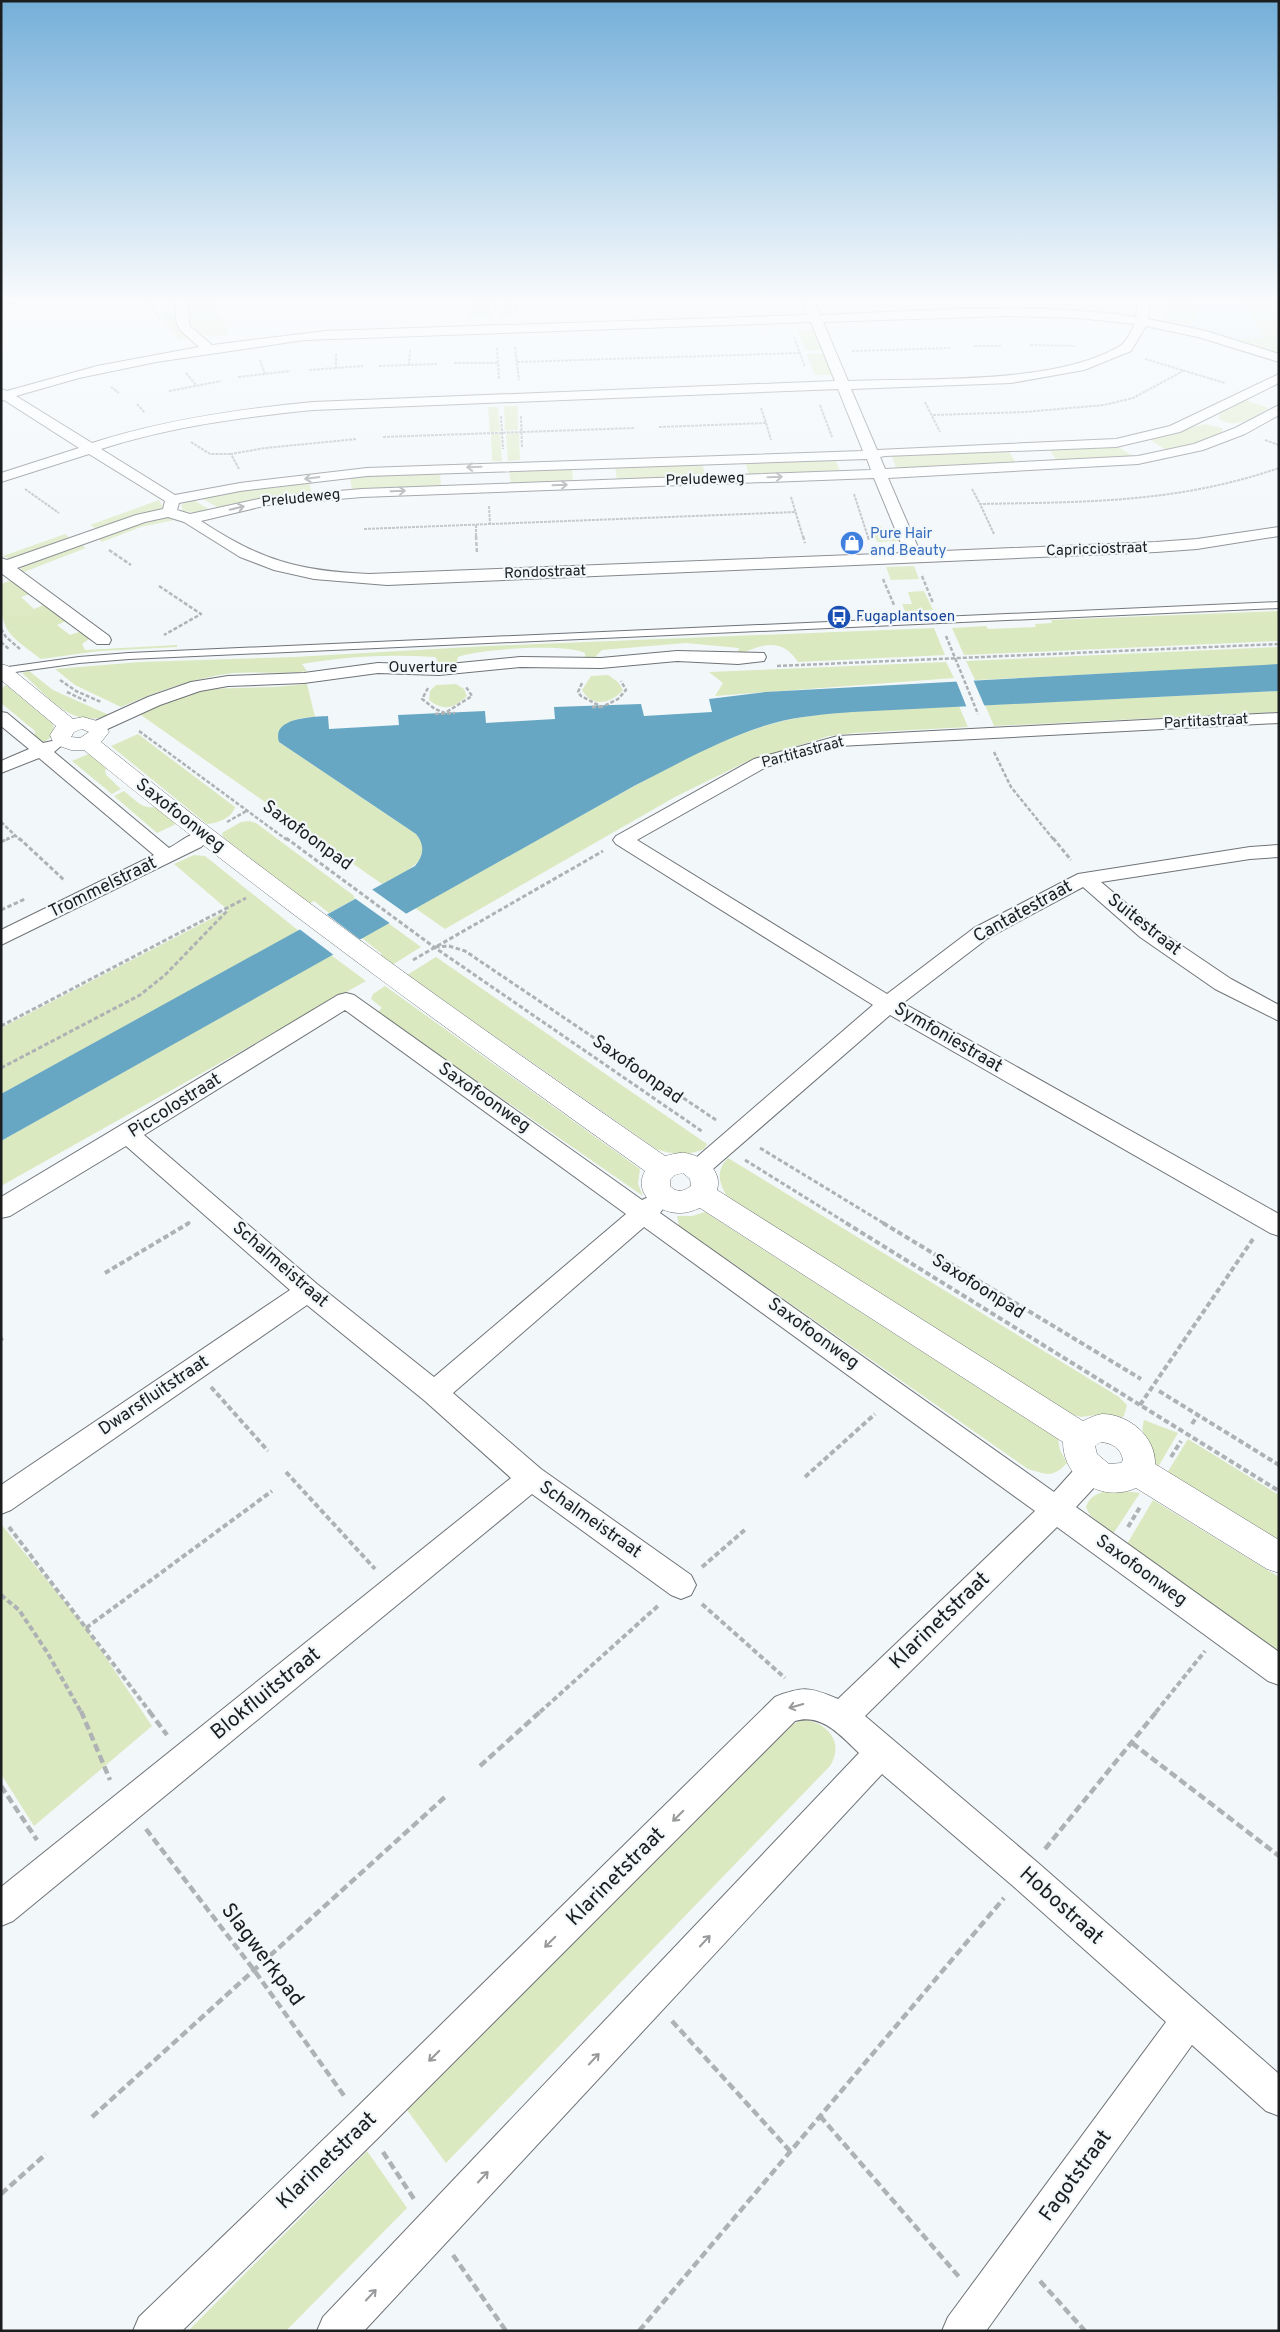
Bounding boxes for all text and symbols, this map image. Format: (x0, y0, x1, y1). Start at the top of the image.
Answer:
one-way arrow (466, 463, 482, 472)
street label: Preludeweg (665, 469, 745, 491)
one-way arrow (767, 472, 783, 482)
one-way arrow (304, 473, 320, 483)
one-way arrow (552, 481, 568, 490)
street label: Preludeweg (261, 485, 341, 513)
one-way arrow (390, 487, 406, 496)
one-way arrow (228, 503, 244, 512)
place label: Pure Hair and Beauty (870, 525, 946, 561)
shop icon: Pure Hair and Beauty (839, 530, 865, 556)
street label: Capricciostraat (1046, 539, 1148, 561)
street label: Rondostraat (504, 562, 586, 584)
bus stop icon: Fugaplantsoen (826, 604, 852, 630)
place label: Fugaplantsoen (856, 608, 955, 627)
street label: Ouverture (389, 659, 457, 678)
street label: Partitastraat (1163, 710, 1249, 734)
street label: Partitastraat (760, 733, 846, 773)
street label: Saxofoonweg (130, 774, 230, 858)
street label: Saxofoonpad (258, 796, 356, 876)
street label: Trommelstraat (45, 852, 161, 924)
street label: Cantatestraat (969, 875, 1077, 949)
street label: Suitestraat (1102, 889, 1186, 961)
street label: Symfoniestraat (890, 998, 1006, 1078)
street label: Saxofoonpad (587, 1030, 687, 1110)
street label: Saxofoonweg (433, 1058, 535, 1138)
street label: Piccolostraat (124, 1068, 226, 1144)
street label: Schalmeistraat (227, 1217, 333, 1313)
street label: Saxofoonpad (927, 1249, 1029, 1325)
street label: Saxofoonweg (763, 1293, 863, 1375)
street label: Dwarsfluitstraat (94, 1351, 214, 1441)
street label: Schalmeistraat (534, 1476, 646, 1564)
street label: Saxofoonweg (1091, 1530, 1191, 1612)
street label: Klarinetstraat (884, 1566, 996, 1676)
street label: Blokfluitstraat (206, 1641, 326, 1747)
one-way arrow (788, 1701, 804, 1711)
one-way arrow (672, 1809, 684, 1822)
street label: Klarinetstraat (561, 1822, 671, 1932)
street label: Hobostraat (1013, 1861, 1109, 1951)
street label: Slagwerkpad (214, 1898, 310, 2012)
one-way arrow (699, 1934, 711, 1947)
one-way arrow (544, 1936, 556, 1948)
one-way arrow (429, 2050, 441, 2062)
one-way arrow (588, 2053, 600, 2065)
street label: Klarinetstraat (271, 2106, 383, 2216)
street label: Fagotstraat (1034, 2125, 1118, 2227)
one-way arrow (477, 2171, 489, 2184)
one-way arrow (365, 2289, 377, 2302)

